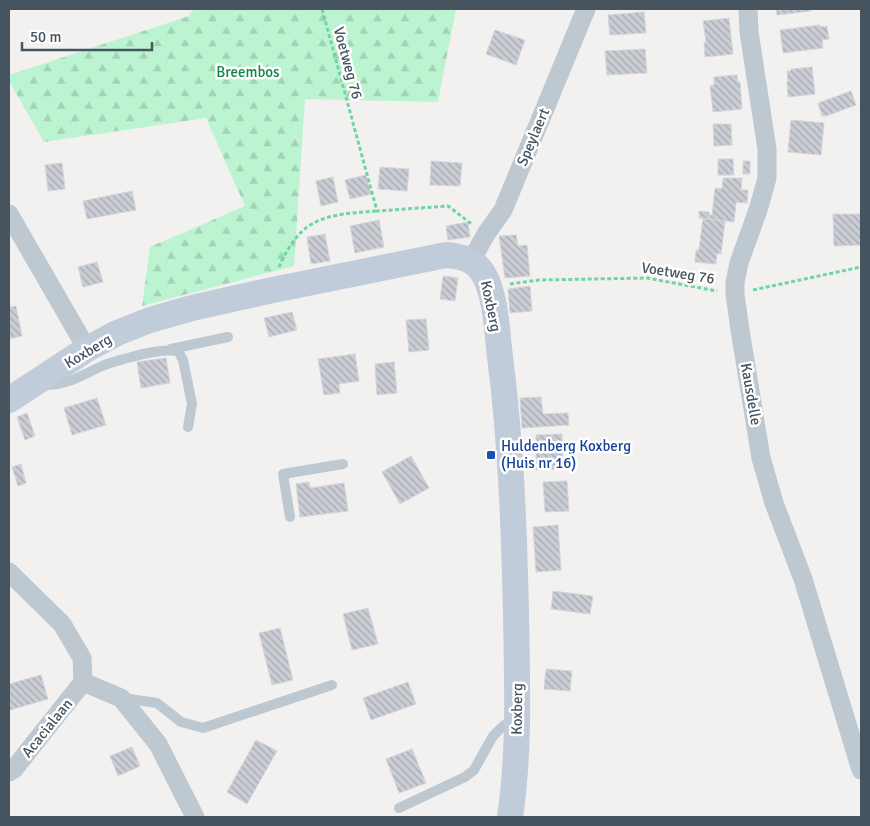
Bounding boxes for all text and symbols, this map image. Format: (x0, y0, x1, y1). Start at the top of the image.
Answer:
scale bar (22, 20, 152, 52)
street label: Voetweg 76 (330, 25, 366, 101)
text: 50 m (30, 28, 61, 46)
park label: Breembos (216, 63, 280, 81)
street label: Speylaert (513, 105, 553, 169)
street label: Voetweg 76 (640, 258, 716, 288)
street label: Koxberg (477, 279, 505, 333)
street label: Koxberg (61, 330, 115, 372)
street label: Kausdelle (737, 362, 765, 426)
place label: Huldenberg Koxberg (Huis nr 16) (501, 437, 631, 472)
marker: Huldenberg Koxberg (Huis nr 16) (485, 449, 497, 461)
street label: Koxberg (508, 683, 526, 735)
street label: Acacialaan (18, 695, 76, 761)

